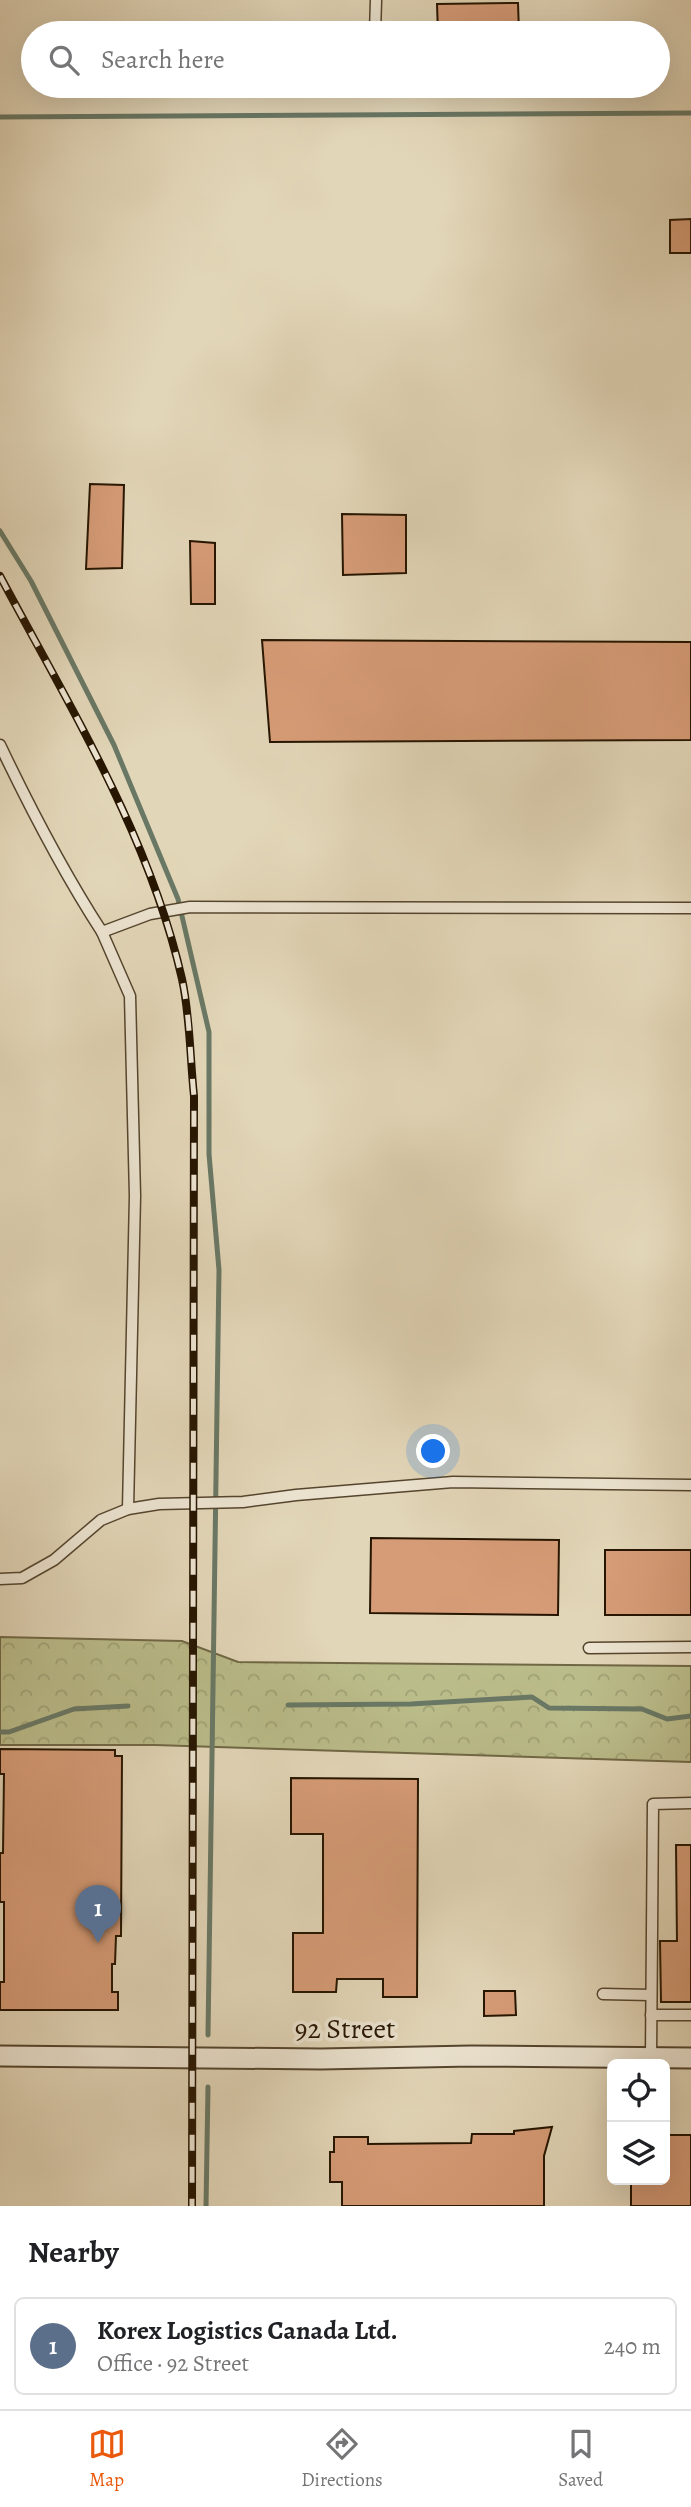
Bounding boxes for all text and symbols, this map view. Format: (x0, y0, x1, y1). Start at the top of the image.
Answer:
search box (21, 21, 670, 98)
icon: search (45, 41, 83, 79)
text: Search here (101, 42, 225, 77)
your location (416, 1434, 450, 1468)
pin: 1 (75, 1885, 121, 1943)
street label: 92 Street (295, 2010, 395, 2048)
map controls (607, 2059, 670, 2185)
button: locate (607, 2059, 670, 2122)
button: layers (607, 2122, 670, 2185)
text: Nearby (28, 2232, 119, 2272)
text: Korex Logistics Canada Ltd. (97, 2313, 398, 2348)
text: 1 (49, 2331, 57, 2362)
text: 240 m (604, 2331, 661, 2362)
text: Office · 92 Street (97, 2348, 249, 2379)
tab: Map (88, 2425, 126, 2493)
tab: Directions (301, 2425, 383, 2493)
tab: Saved (558, 2425, 603, 2493)

